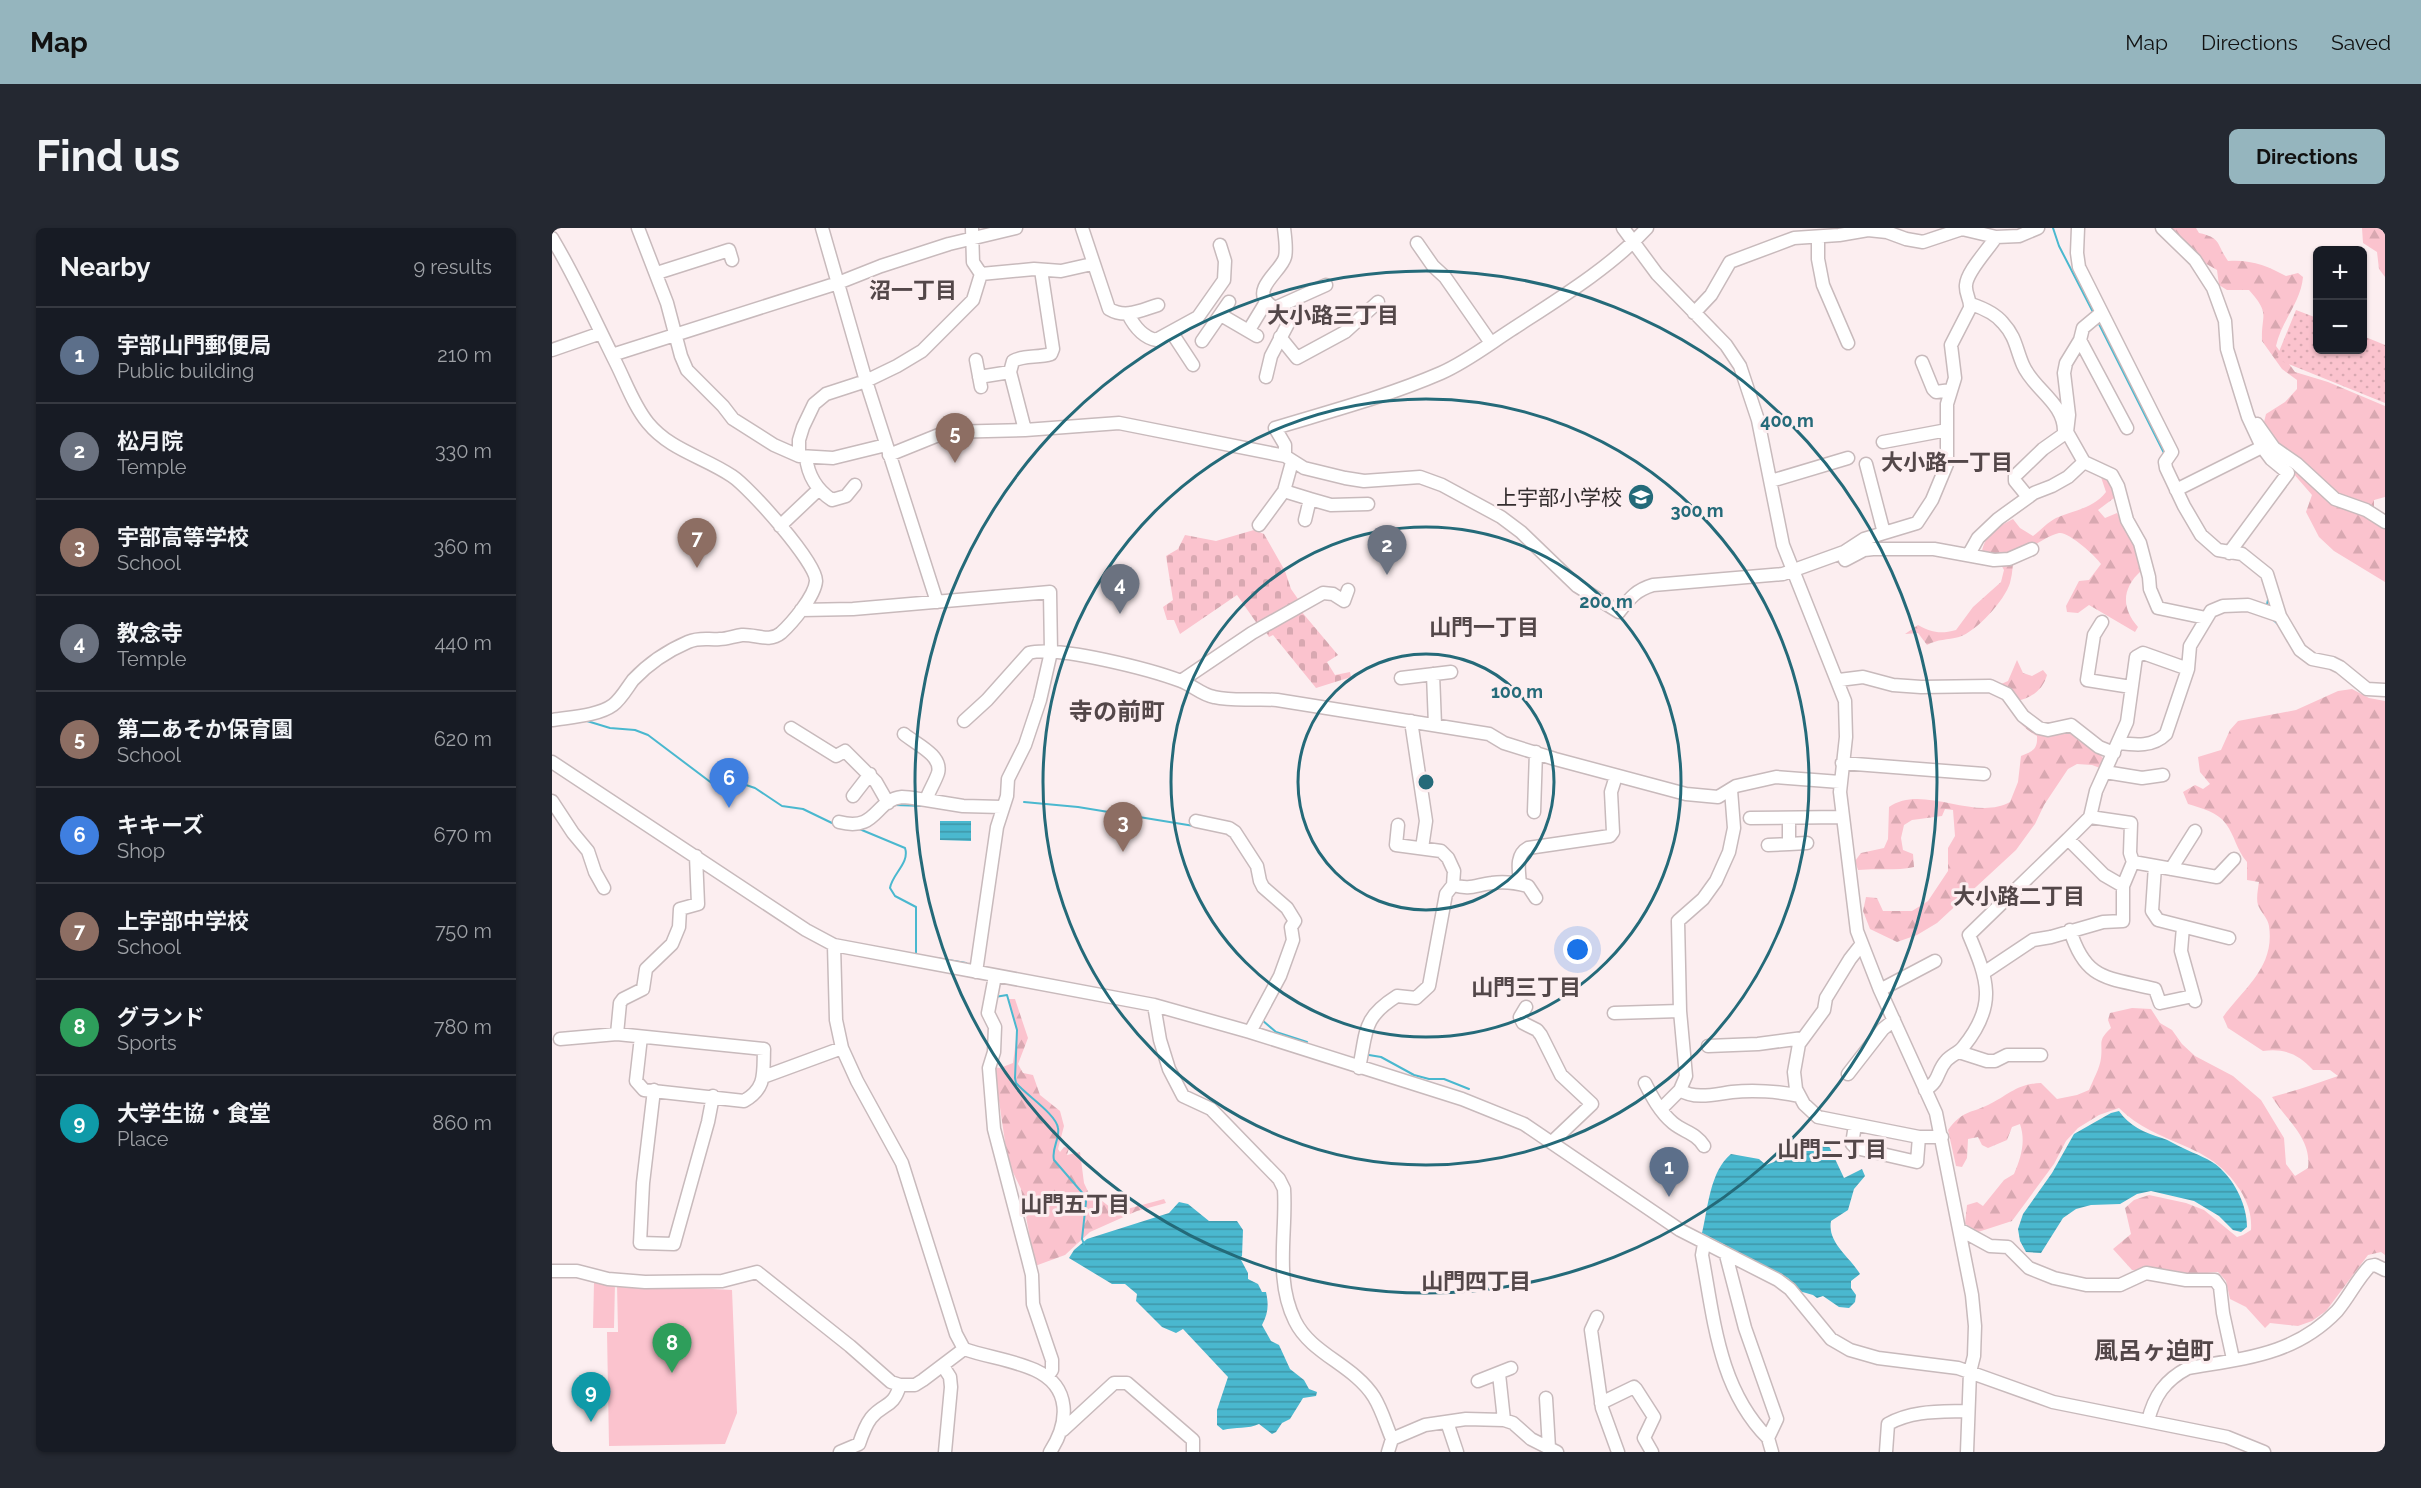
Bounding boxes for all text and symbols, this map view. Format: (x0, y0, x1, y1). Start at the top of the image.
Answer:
text: Map (30, 26, 88, 59)
text: Map (2125, 30, 2168, 55)
text: Directions (2201, 30, 2298, 55)
text: Saved (2331, 30, 2391, 55)
button: Directions (2229, 129, 2385, 184)
text: Find us (36, 132, 180, 181)
map controls (2313, 246, 2367, 354)
button: + (2313, 246, 2367, 300)
text: Nearby (60, 252, 150, 282)
text: 9 results (413, 255, 492, 279)
district label: 沼一丁目 (869, 277, 957, 303)
button: − (2313, 300, 2367, 354)
district label: 大小路三丁目 (1267, 302, 1399, 328)
text: 宇部山門郵便局 (117, 332, 271, 358)
text: 1 (75, 343, 84, 367)
text: 210 m (437, 343, 492, 367)
text: Public building (117, 359, 254, 383)
text: 400 m (1760, 410, 1814, 431)
pin: 5 (936, 414, 974, 463)
text: 松月院 (117, 428, 183, 454)
text: 2 (74, 439, 85, 463)
text: 330 m (435, 439, 492, 463)
district label: 大小路一丁目 (1881, 449, 2013, 475)
text: Temple (117, 455, 187, 479)
school or university icon: 上宇部小学校 (1626, 482, 1656, 512)
place label: 上宇部小学校 (1496, 485, 1622, 510)
text: 300 m (1670, 500, 1724, 521)
pin: 7 (678, 518, 716, 568)
text: 宇部高等学校 (117, 524, 249, 550)
pin: 2 (1368, 526, 1406, 575)
text: 3 (74, 535, 85, 559)
text: 360 m (434, 535, 492, 559)
text: School (117, 551, 181, 575)
pin: 4 (1100, 564, 1140, 614)
text: 200 m (1579, 591, 1633, 612)
district label: 山門一丁目 (1429, 614, 1539, 640)
text: 教念寺 (117, 620, 183, 646)
text: 4 (74, 631, 85, 655)
text: 440 m (434, 631, 492, 655)
text: Temple (117, 647, 187, 671)
text: 100 m (1491, 681, 1543, 702)
district label: 寺の前町 (1069, 697, 1165, 726)
text: 第二あそか保育園 (117, 716, 293, 742)
text: 5 (74, 727, 85, 751)
text: 620 m (434, 727, 492, 751)
text: School (117, 743, 181, 767)
pin: 6 (710, 758, 748, 808)
centre of rings (1416, 772, 1436, 792)
pin: 3 (1104, 802, 1142, 852)
text: キキーズ (117, 812, 204, 838)
text: 6 (73, 823, 86, 847)
text: 670 m (434, 823, 492, 847)
text: Shop (117, 839, 165, 863)
district label: 大小路二丁目 (1953, 883, 2085, 909)
text: 上宇部中学校 (117, 908, 249, 934)
text: 7 (74, 919, 85, 943)
text: 750 m (435, 919, 492, 943)
text: School (117, 935, 181, 959)
your location (1563, 935, 1592, 964)
district label: 山門三丁目 (1471, 974, 1581, 1000)
text: グランド (117, 1004, 205, 1030)
text: 8 (73, 1015, 86, 1039)
text: 780 m (434, 1015, 492, 1039)
text: Sports (117, 1031, 177, 1055)
text: 大学生協・食堂 (117, 1100, 271, 1126)
text: 9 (74, 1111, 85, 1135)
text: 860 m (432, 1111, 492, 1135)
text: Place (117, 1127, 168, 1151)
district label: 山門二丁目 (1777, 1136, 1887, 1162)
pin: 1 (1650, 1148, 1688, 1197)
district label: 山門五丁目 (1020, 1191, 1130, 1217)
district label: 山門四丁目 (1421, 1268, 1531, 1294)
pin: 8 (652, 1324, 692, 1373)
district label: 風呂ヶ迫町 (2094, 1336, 2214, 1365)
pin: 9 (572, 1372, 610, 1422)

